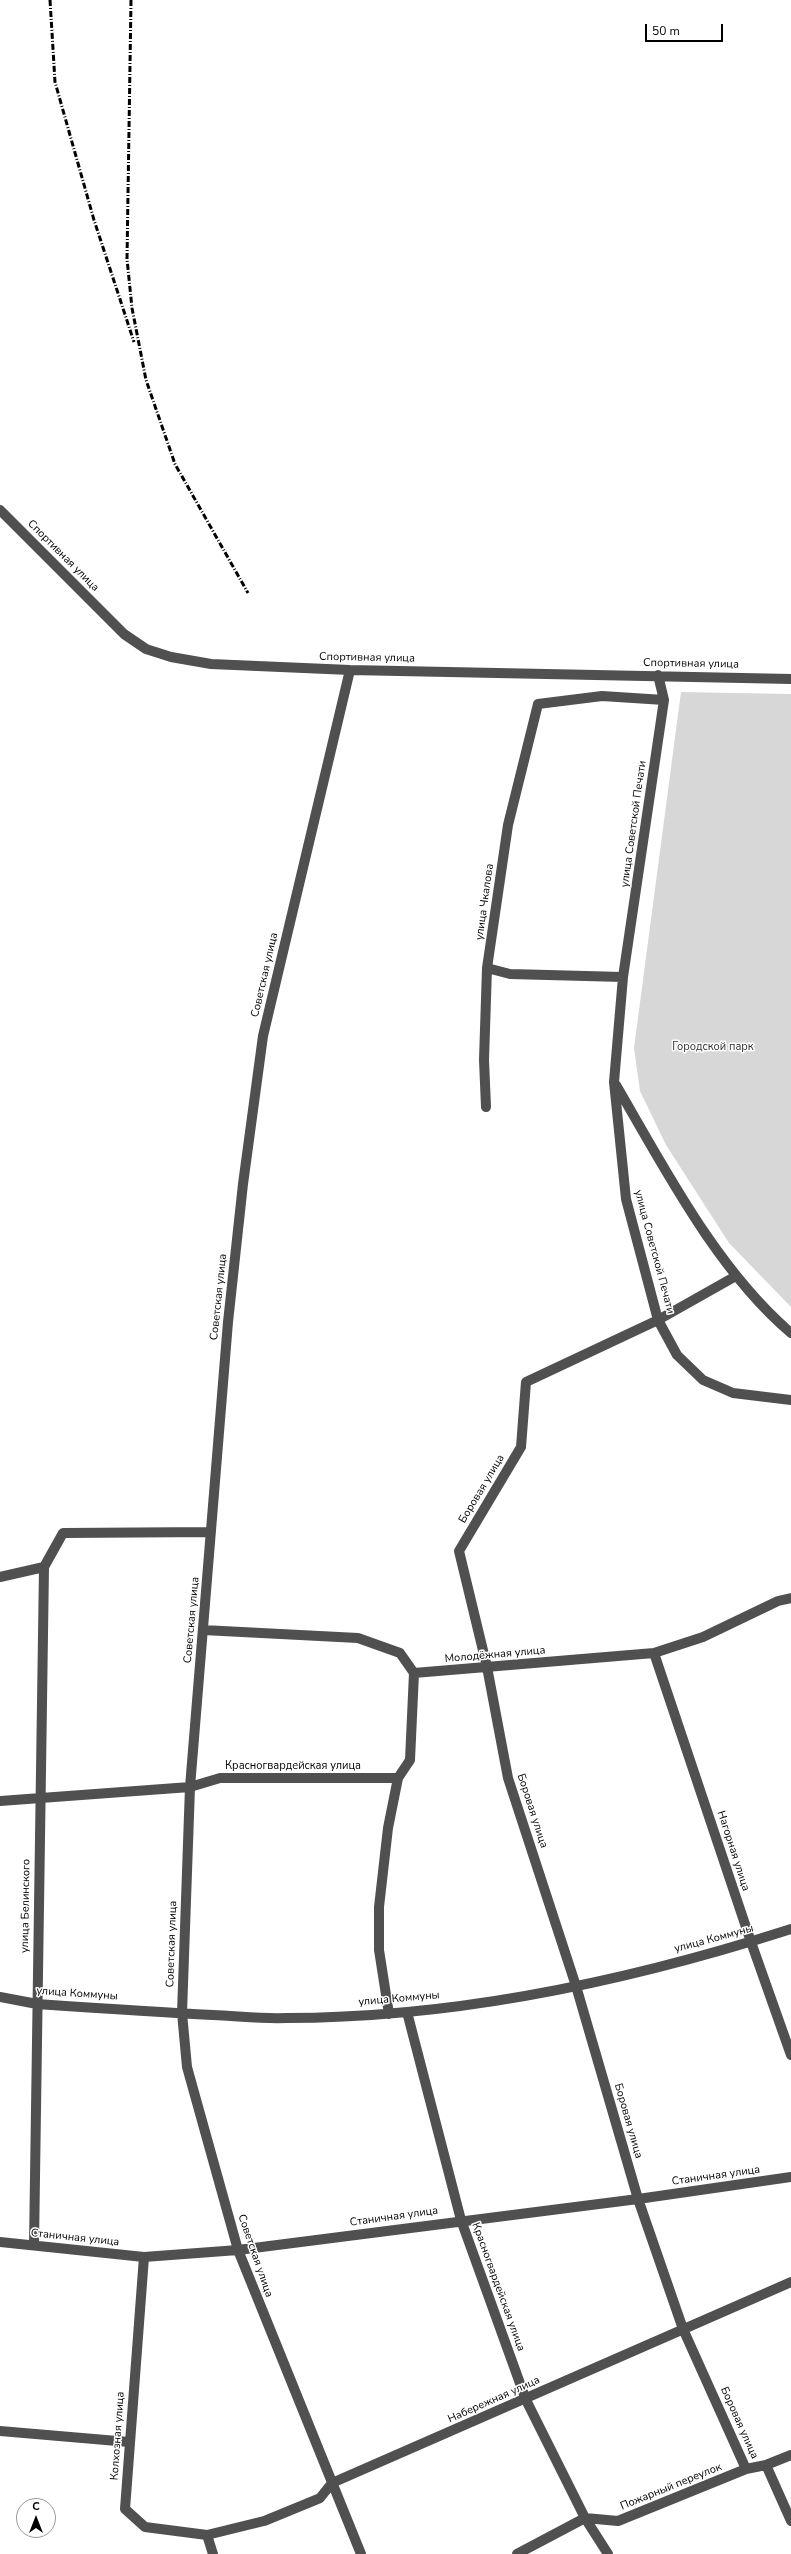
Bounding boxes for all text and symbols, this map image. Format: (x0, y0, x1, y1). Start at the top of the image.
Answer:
scale bar (647, 16, 725, 42)
text: 50 m (652, 23, 680, 39)
street label: Спортивная улица (24, 517, 102, 595)
street label: Спортивная улица (319, 651, 415, 665)
street label: Спортивная улица (643, 657, 739, 671)
street label: улица Советской Печати (619, 760, 649, 888)
street label: улица Чкалова (473, 863, 497, 941)
street label: Советская улица (249, 931, 281, 1019)
park label: Городской парк (672, 1040, 754, 1054)
street label: улица Советской Печати (631, 1189, 677, 1315)
street label: Советская улица (208, 1253, 230, 1341)
street label: Боровая улица (456, 1452, 508, 1526)
street label: Советская улица (182, 1576, 202, 1664)
street label: Молодёжная улица (444, 1644, 546, 1666)
street label: Красногвардейская улица (225, 1759, 361, 1773)
street label: Боровая улица (514, 1772, 550, 1850)
street label: Нагорная улица (714, 1809, 752, 1893)
street label: улица Белинского (19, 1859, 33, 1953)
street label: Советская улица (164, 1900, 180, 1988)
street label: улица Коммуны (673, 1922, 755, 1956)
street label: улица Коммуны (36, 1985, 118, 2003)
street label: улица Коммуны (358, 1989, 440, 2009)
street label: Боровая улица (611, 2082, 645, 2160)
street label: Станичная улица (671, 2163, 761, 2189)
street label: Станичная улица (349, 2204, 439, 2230)
street label: Советская улица (235, 2213, 275, 2299)
street label: Красногвардейская улица (469, 2221, 527, 2353)
street label: Станичная улица (30, 2227, 120, 2249)
street label: Набережная улица (446, 2374, 542, 2426)
street label: Боровая улица (717, 2385, 761, 2461)
street label: Колхозная улица (108, 2391, 128, 2481)
street label: Пожарный переулок (618, 2461, 724, 2513)
north arrow (16, 2498, 56, 2538)
text: С (32, 2499, 40, 2514)

